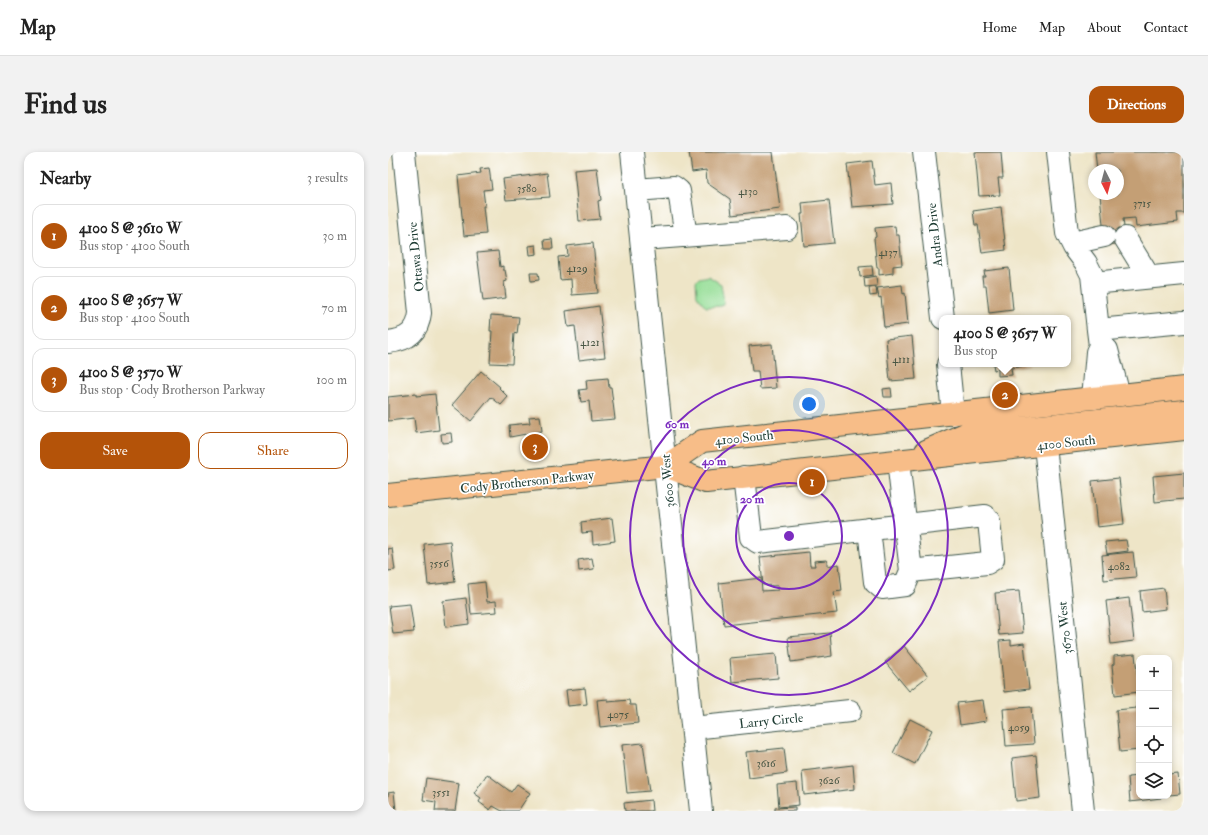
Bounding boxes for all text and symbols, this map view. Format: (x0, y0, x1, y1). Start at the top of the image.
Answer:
text: Map (20, 16, 56, 40)
text: Home (982, 19, 1017, 36)
text: Map (1039, 19, 1065, 36)
text: About (1087, 19, 1121, 36)
text: Contact (1143, 19, 1188, 36)
button: Directions (1089, 86, 1184, 123)
text: Find us (24, 87, 107, 122)
north arrow (1088, 164, 1124, 200)
text: Nearby (40, 168, 91, 189)
text: 3 results (307, 170, 348, 186)
house number: 3580 (517, 182, 537, 195)
house number: 4130 (738, 185, 758, 198)
house number: 3715 (1133, 197, 1151, 210)
street label: Andra Drive (924, 202, 946, 269)
text: 4100 S @ 3610 W (79, 219, 182, 238)
street label: Ottawa Drive (404, 221, 428, 293)
text: 1 (52, 228, 56, 244)
text: 30 m (323, 228, 347, 244)
text: Bus stop · 4100 South (79, 238, 190, 254)
house number: 4137 (878, 246, 898, 259)
house number: 4129 (566, 262, 588, 275)
text: 4100 S @ 3657 W (79, 291, 182, 310)
text: 2 (51, 300, 57, 316)
text: 70 m (322, 300, 347, 316)
text: Bus stop · 4100 South (79, 310, 190, 326)
popup (939, 315, 1071, 367)
text: 4100 S @ 3657 W (953, 324, 1057, 343)
house number: 4121 (580, 336, 600, 349)
text: Bus stop (953, 343, 997, 359)
house number: 4111 (892, 353, 910, 366)
text: 4100 S @ 3570 W (79, 363, 182, 382)
text: 3 (52, 372, 57, 388)
text: 100 m (316, 372, 347, 388)
pin: 2 (992, 380, 1018, 410)
text: Bus stop · Cody Brotherson Parkway (79, 382, 265, 398)
your location (799, 394, 819, 414)
text: 60 m (665, 417, 690, 432)
street label: 4100 South (714, 427, 774, 449)
button: Save (40, 432, 190, 469)
button: Share (198, 432, 348, 469)
pin: 3 (522, 432, 548, 462)
street label: 4100 South (1036, 432, 1096, 454)
street label: 3600 West (658, 453, 678, 508)
text: 40 m (701, 454, 727, 469)
street label: Cody Brotherson Parkway (460, 467, 595, 498)
pin: 1 (799, 467, 825, 497)
text: 20 m (740, 492, 765, 507)
centre of rings (782, 529, 796, 543)
house number: 3556 (429, 557, 450, 570)
house number: 4082 (1108, 560, 1131, 573)
street label: 3670 West (1054, 601, 1076, 655)
map controls (1136, 655, 1172, 799)
button: + (1136, 655, 1172, 691)
button: − (1136, 691, 1172, 727)
house number: 4075 (607, 708, 629, 721)
street label: Larry Circle (738, 710, 805, 733)
house number: 4059 (1008, 721, 1030, 734)
button: locate (1136, 727, 1172, 763)
house number: 3616 (756, 757, 777, 770)
button: layers (1136, 763, 1172, 799)
house number: 3626 (819, 774, 841, 787)
house number: 3551 (432, 786, 450, 799)

